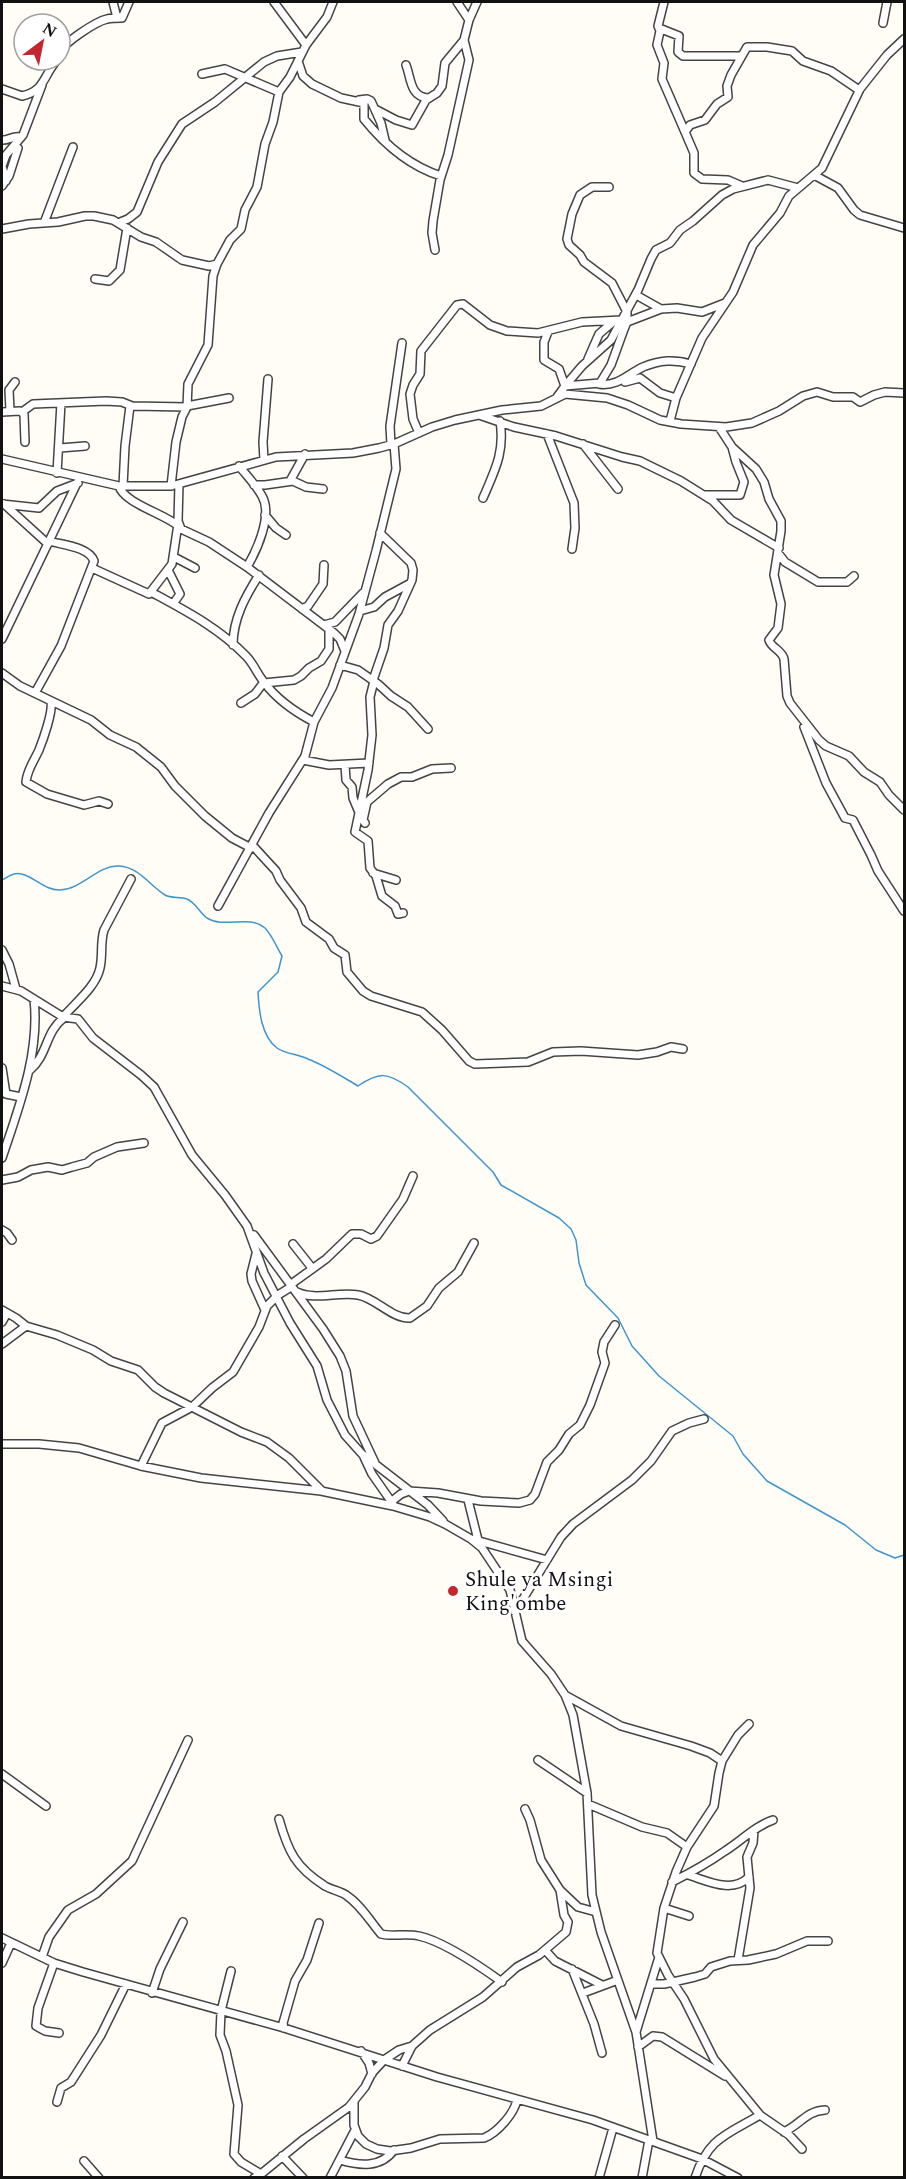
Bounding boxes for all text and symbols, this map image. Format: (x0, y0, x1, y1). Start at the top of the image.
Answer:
north arrow (12, 12, 72, 72)
text: N (38, 16, 61, 44)
place label: Shule ya Msingi King'ombe (465, 1564, 613, 1620)
marker: Shule ya Msingi King'ombe (446, 1584, 460, 1598)

